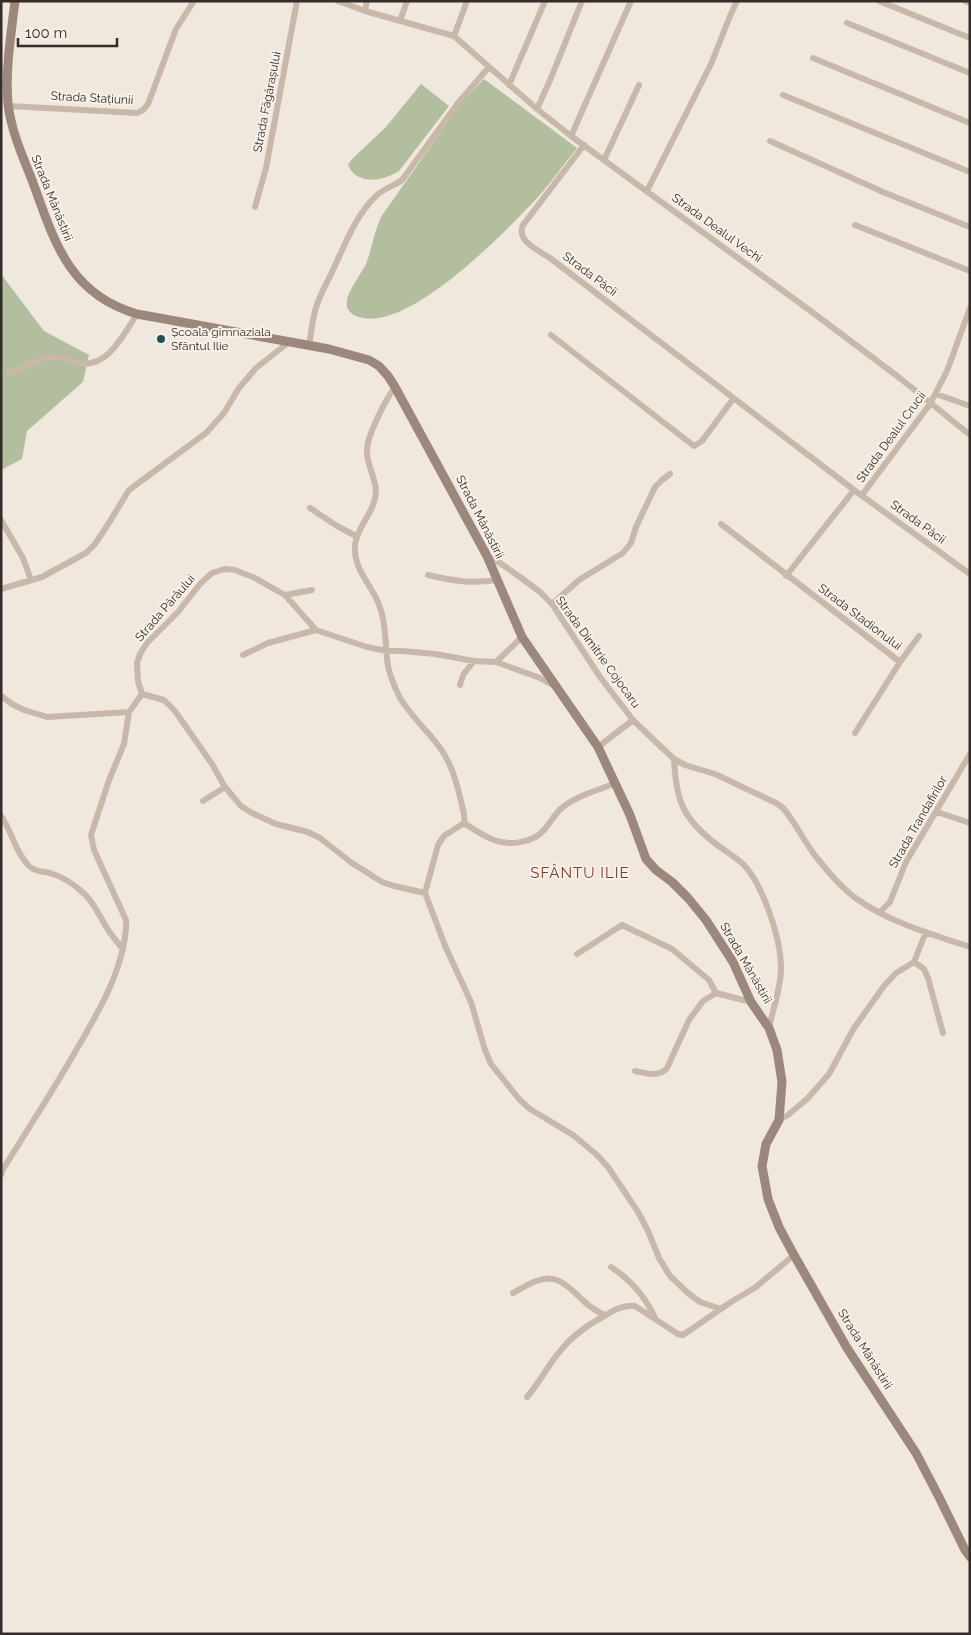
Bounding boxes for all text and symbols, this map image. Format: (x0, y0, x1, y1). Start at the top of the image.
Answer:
scale bar (18, 15, 116, 47)
text: 100 m (25, 24, 67, 42)
street label: Strada Făgărașului (250, 50, 284, 154)
street label: Strada Stațiunii (50, 89, 134, 107)
street label: Strada Mănăstirii (28, 153, 76, 243)
street label: Strada Dealul Vechi (669, 191, 765, 265)
street label: Strada Păcii (560, 249, 620, 299)
place label: Școala gimnaziala Sfântul Ilie (171, 325, 271, 353)
marker: Școala gimnaziala Sfântul Ilie (155, 333, 167, 345)
street label: Strada Dealul Crucii (853, 389, 929, 485)
street label: Strada Mănăstirii (453, 473, 507, 561)
street label: Strada Păcii (888, 497, 948, 547)
street label: Strada Pârâului (132, 572, 198, 644)
street label: Strada Stadionului (815, 581, 905, 653)
street label: Strada Dimitrie Cojocaru (553, 593, 643, 711)
street label: Strada Trandafirilor (886, 773, 950, 871)
district label: SFÂNTU ILIE (530, 864, 630, 882)
street label: Strada Mănăstirii (717, 920, 775, 1006)
street label: Strada Mănăstirii (835, 1307, 895, 1391)

